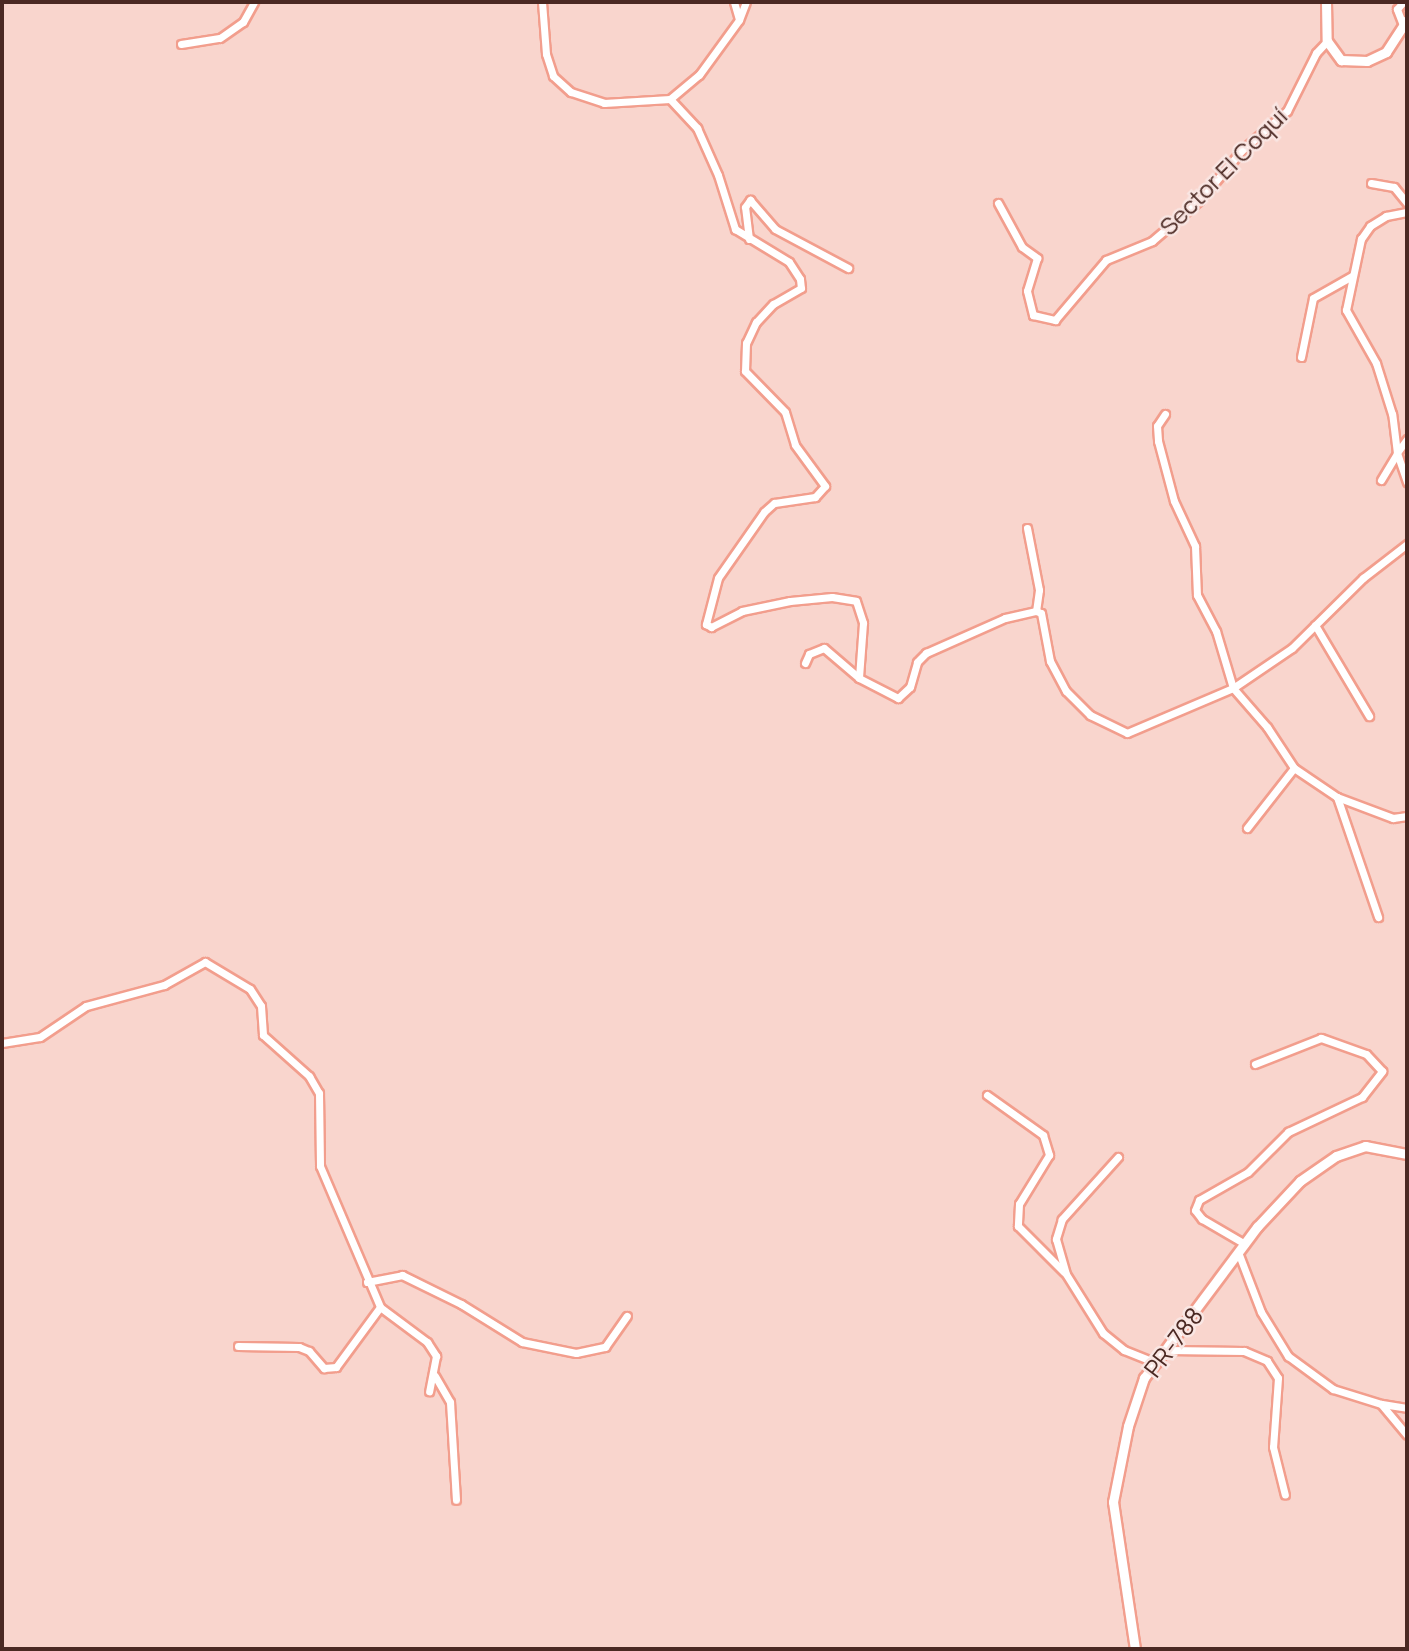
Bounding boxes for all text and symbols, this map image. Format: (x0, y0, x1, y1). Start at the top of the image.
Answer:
street label: Sector El Coquí (1153, 101, 1293, 241)
street label: PR-788 (1138, 1302, 1208, 1382)

